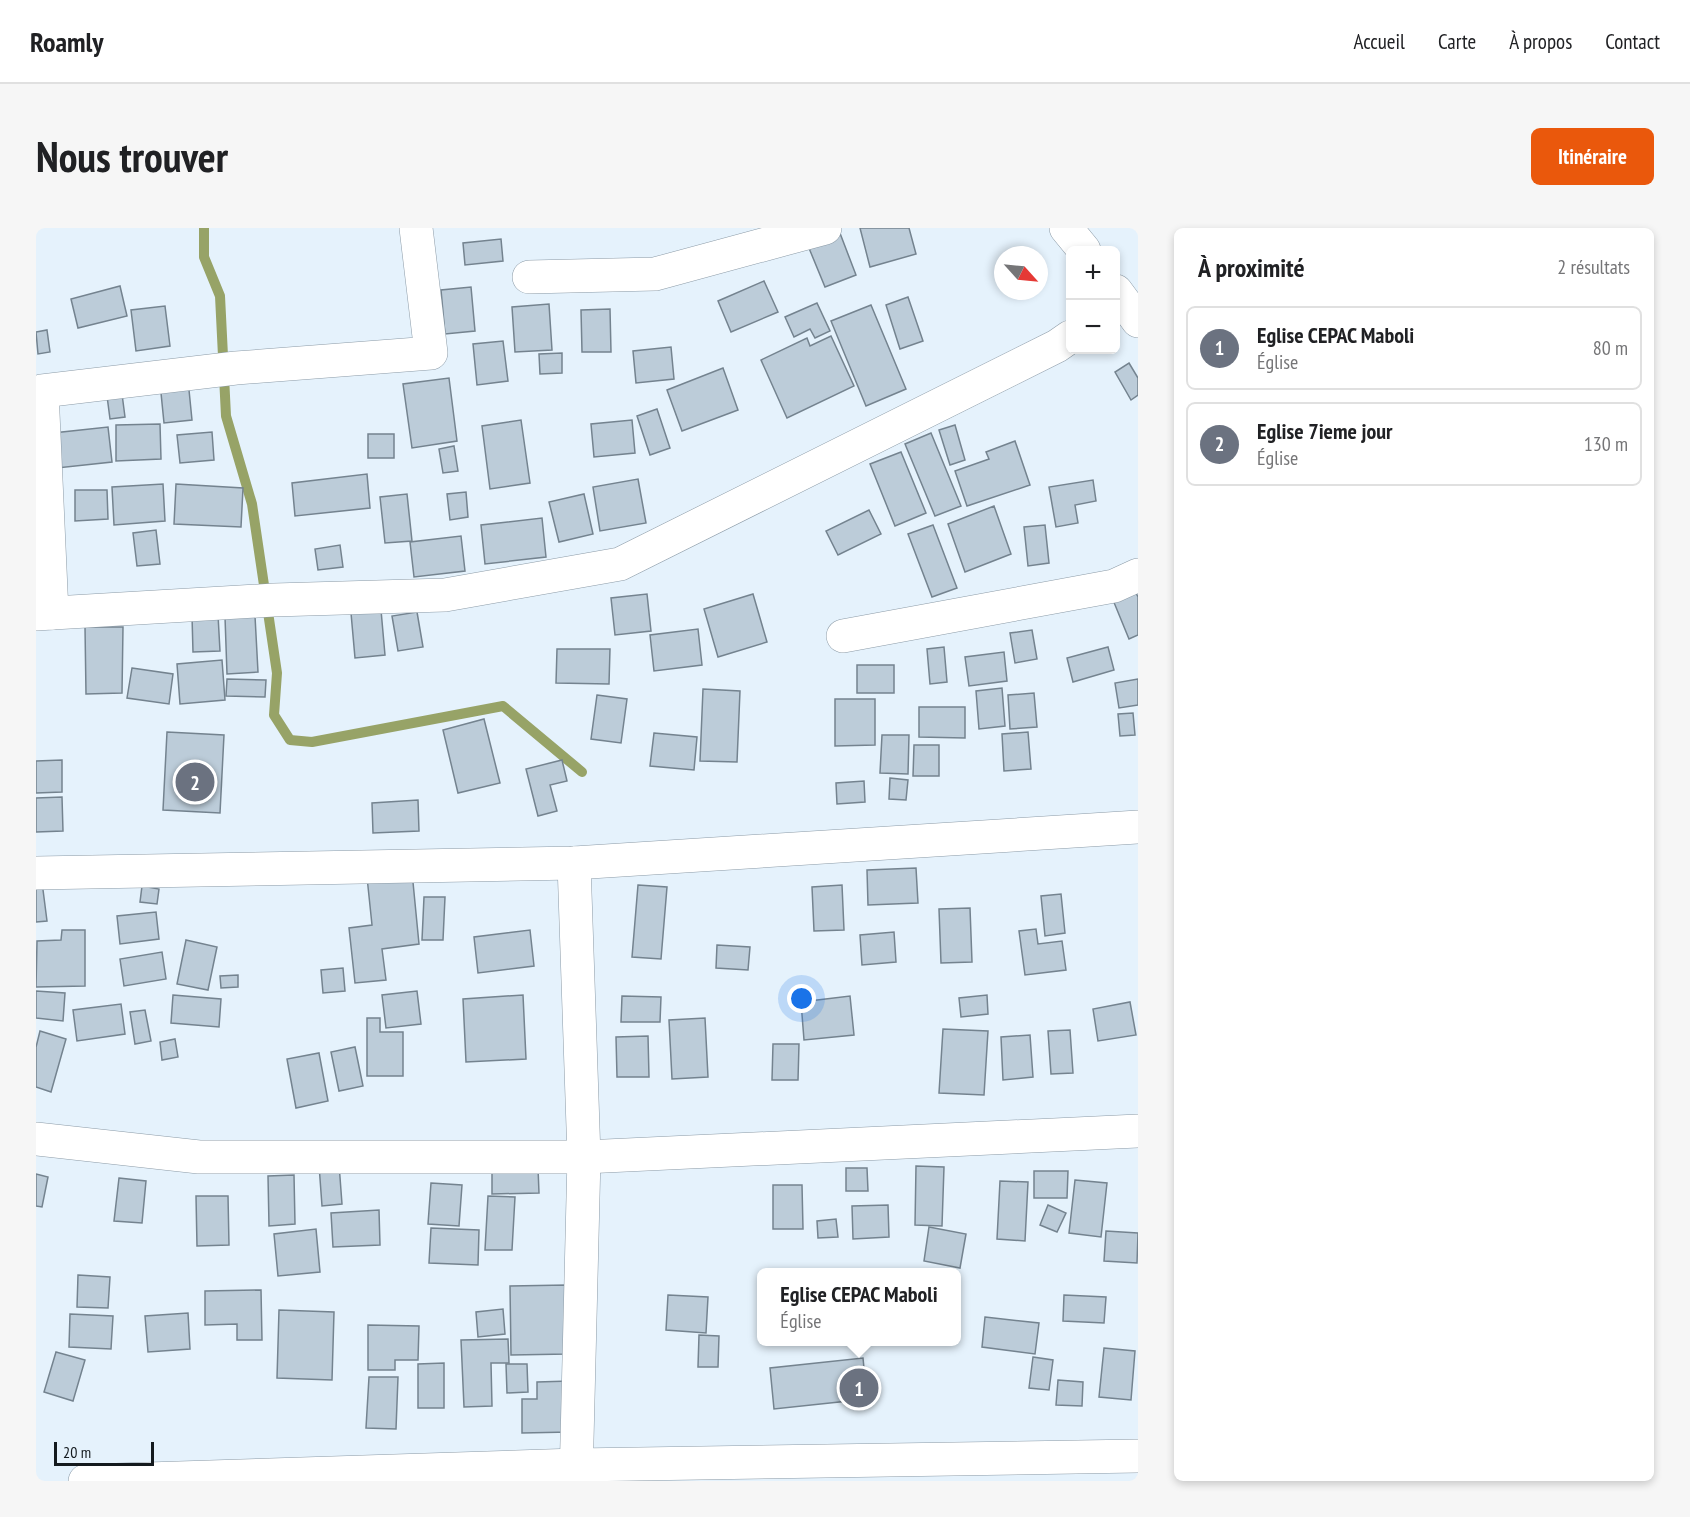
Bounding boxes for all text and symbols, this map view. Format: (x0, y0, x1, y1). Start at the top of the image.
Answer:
text: Roamly (30, 23, 104, 60)
text: Accueil (1353, 28, 1405, 55)
text: Carte (1438, 28, 1476, 55)
text: À propos (1509, 28, 1572, 55)
text: Contact (1605, 28, 1660, 55)
button: Itinéraire (1531, 128, 1654, 185)
text: Nous trouver (36, 129, 228, 184)
north arrow (994, 246, 1048, 300)
map controls (1066, 246, 1120, 354)
button: + (1066, 246, 1120, 300)
text: À proximité (1198, 251, 1305, 284)
text: 2 résultats (1557, 254, 1630, 280)
button: − (1066, 300, 1120, 354)
text: Eglise CEPAC Maboli (1257, 321, 1414, 349)
text: 1 (1215, 335, 1224, 361)
text: 80 m (1593, 335, 1628, 361)
text: Église (1257, 349, 1298, 375)
text: Eglise 7ieme jour (1257, 417, 1393, 445)
text: 2 (1215, 431, 1224, 457)
text: 130 m (1584, 431, 1628, 457)
text: Église (1257, 445, 1298, 471)
pin: 2 (176, 760, 214, 804)
your location (787, 984, 816, 1013)
popup (757, 1268, 961, 1346)
text: Eglise CEPAC Maboli (780, 1280, 938, 1308)
text: Église (780, 1308, 822, 1334)
pin: 1 (840, 1366, 878, 1410)
scale bar (54, 1439, 154, 1466)
text: 20 m (63, 1442, 91, 1462)

